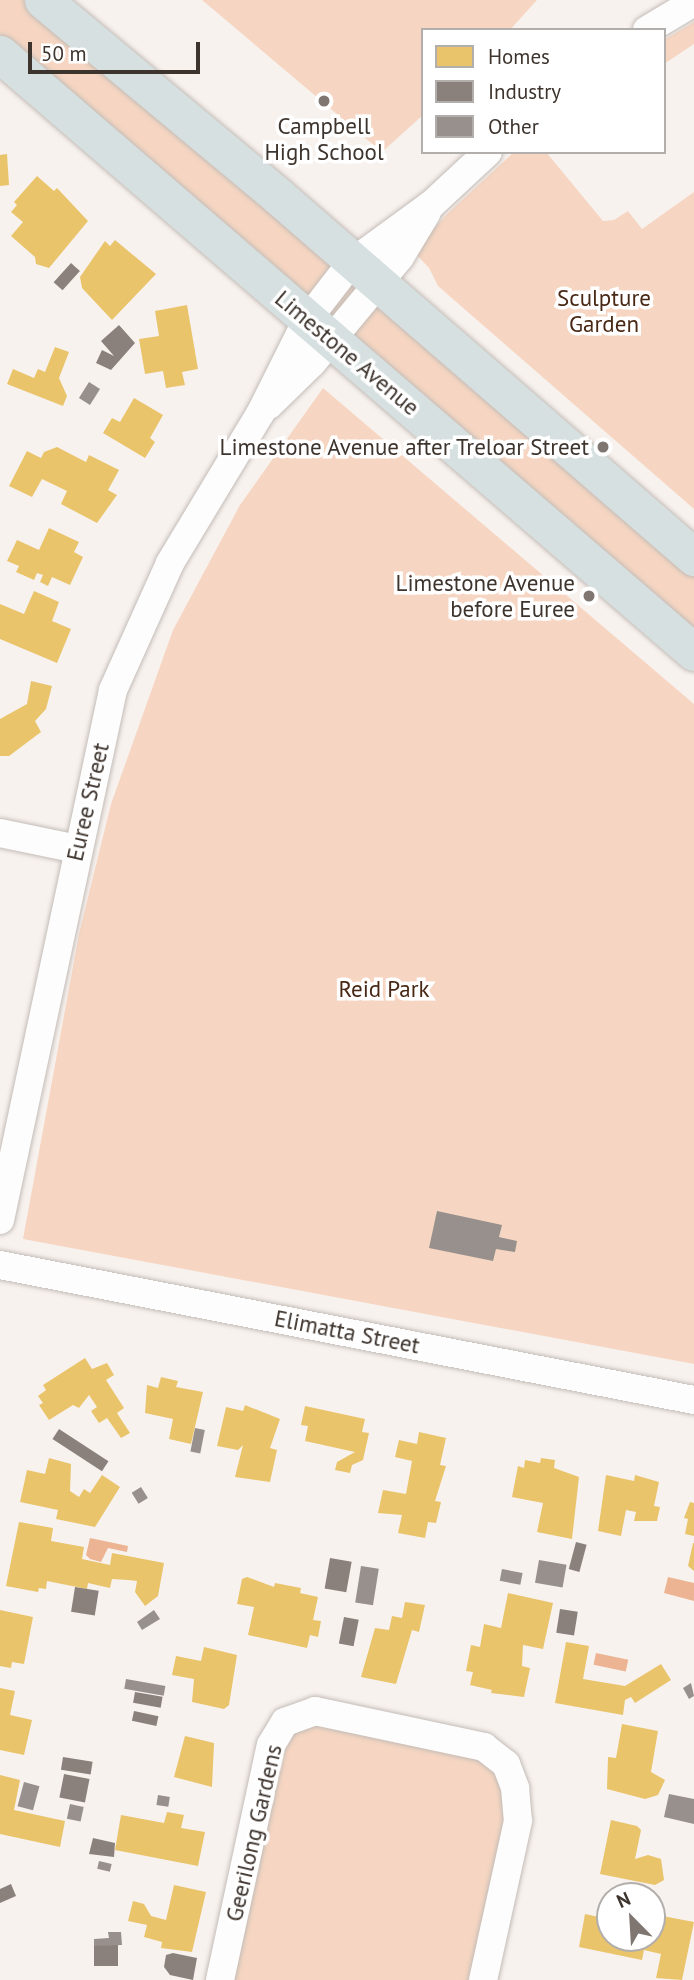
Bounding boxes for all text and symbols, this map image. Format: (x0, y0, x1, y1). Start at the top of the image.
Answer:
scale bar (32, 28, 203, 72)
legend (421, 28, 666, 154)
text: 50 m (41, 40, 87, 67)
text: Homes (488, 43, 550, 70)
text: Industry (488, 78, 561, 105)
marker: Campbell High School (316, 93, 332, 109)
place label: Campbell High School (264, 112, 384, 166)
text: Other (488, 113, 539, 140)
park label: Sculpture Garden (557, 284, 651, 338)
street label: Limestone Avenue (269, 285, 425, 421)
place label: Limestone Avenue after Treloar Street (218, 433, 589, 461)
marker: Limestone Avenue after Treloar Street (595, 439, 611, 455)
place label: Limestone Avenue before Euree (395, 569, 575, 623)
marker: Limestone Avenue before Euree (581, 588, 597, 604)
street label: Euree Street (61, 740, 115, 864)
park label: Reid Park (338, 975, 430, 1003)
street label: Elimatta Street (272, 1304, 422, 1360)
street label: Geerilong Gardens (220, 1742, 288, 1924)
north arrow (596, 1882, 666, 1952)
text: N (613, 1886, 634, 1913)

